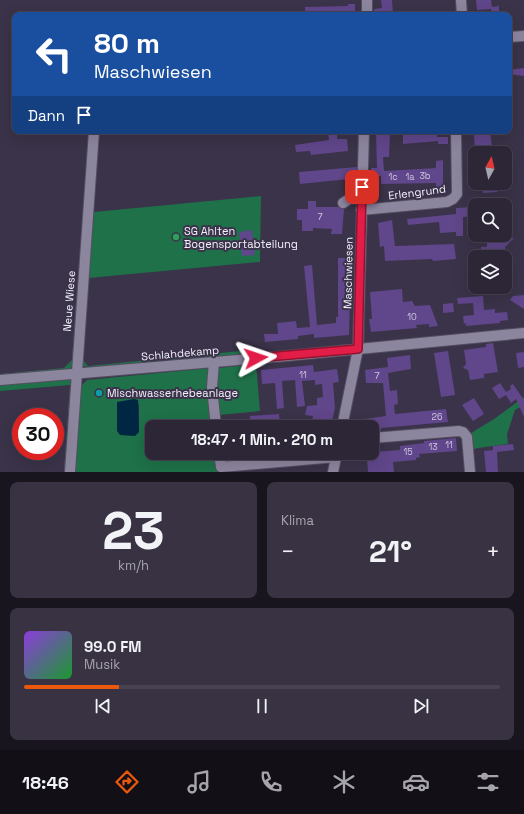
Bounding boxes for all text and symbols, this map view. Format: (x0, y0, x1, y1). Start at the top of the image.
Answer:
text: 80 m (94, 25, 160, 61)
icon: left (28, 28, 80, 80)
text: Maschwiesen (94, 60, 212, 83)
icon: arrive (73, 104, 95, 126)
text: Dann (28, 106, 65, 125)
north arrow (468, 146, 512, 190)
map controls (468, 146, 512, 294)
pin (345, 170, 379, 204)
house number: 3b (419, 170, 431, 182)
house number: 1c (388, 171, 398, 183)
house number: 1a (406, 171, 414, 183)
icon: arrive (351, 176, 373, 198)
street label: Erlengrund (387, 182, 447, 202)
button: search (468, 198, 512, 242)
house number: 7 (317, 211, 323, 223)
place label: SG Ahlten Bogensportabteilung (184, 224, 298, 251)
marker: SG Ahlten Bogensportabteilung (171, 232, 181, 242)
street label: Maschwiesen (340, 237, 356, 309)
button: layers (468, 250, 512, 294)
street label: Neue Wiese (60, 270, 78, 332)
house number: 10 (407, 311, 417, 323)
position arrow (235, 337, 277, 379)
street label: Schlahdekamp (140, 343, 220, 363)
house number: 11 (299, 369, 307, 381)
house number: 7 (374, 370, 380, 382)
place label: Mischwasserhebeanlage (107, 386, 238, 400)
marker: Mischwasserhebeanlage (94, 388, 104, 398)
speed limit sign: 30 (12, 408, 64, 460)
house number: 26 (432, 411, 443, 423)
text: 18:47 · 1 Min. · 210 m (191, 430, 333, 449)
house number: 11 (445, 439, 453, 451)
house number: 13 (428, 441, 438, 453)
house number: 15 (403, 446, 413, 458)
text: 23 (102, 498, 165, 564)
text: Klima (281, 512, 314, 529)
text: 21° (369, 532, 412, 571)
text: − (281, 537, 295, 565)
text: + (486, 537, 500, 565)
text: km/h (118, 557, 149, 574)
text: 99.0 FM (84, 637, 141, 656)
text: Musik (84, 656, 120, 673)
icon: previous (92, 695, 114, 717)
icon: pause (251, 695, 273, 717)
icon: next (410, 695, 432, 717)
icon: directions (113, 768, 141, 796)
icon: music (185, 768, 213, 796)
icon: phone (257, 768, 285, 796)
icon: climate (330, 768, 358, 796)
icon: car (402, 768, 430, 796)
icon: filters (474, 768, 502, 796)
text: 18:46 (22, 771, 69, 794)

